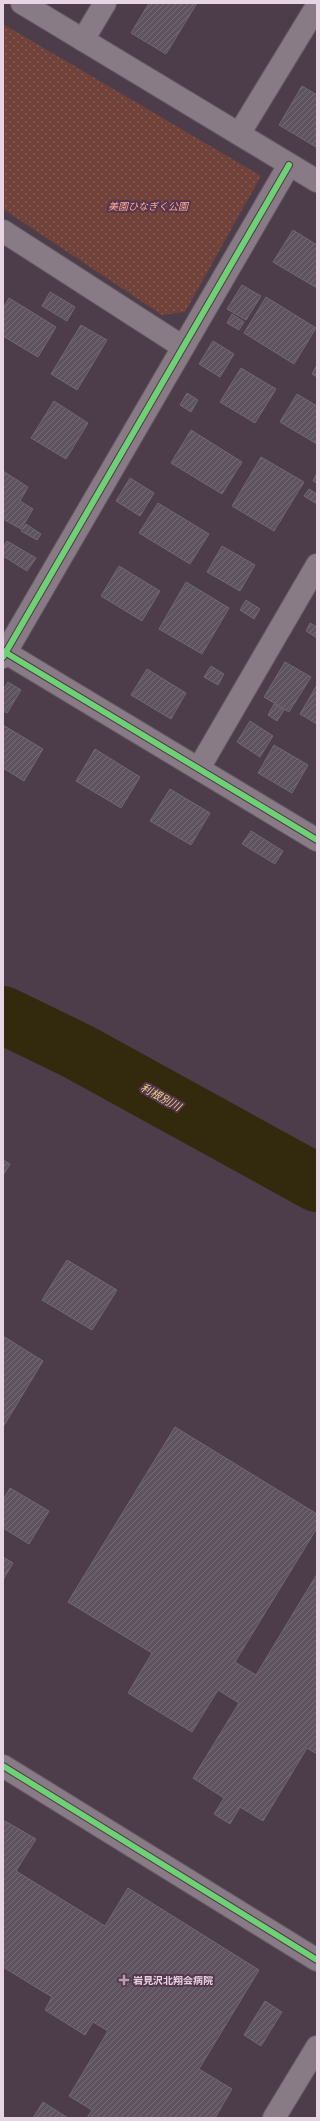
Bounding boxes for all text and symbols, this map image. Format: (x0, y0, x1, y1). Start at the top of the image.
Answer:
park label: 美園ひなぎく公園 (108, 200, 190, 213)
water label: 利根別川 (138, 1080, 185, 1114)
marker: 岩見沢北翔会病院 (118, 1974, 130, 1986)
place label: 岩見沢北翔会病院 (133, 1974, 213, 1987)

